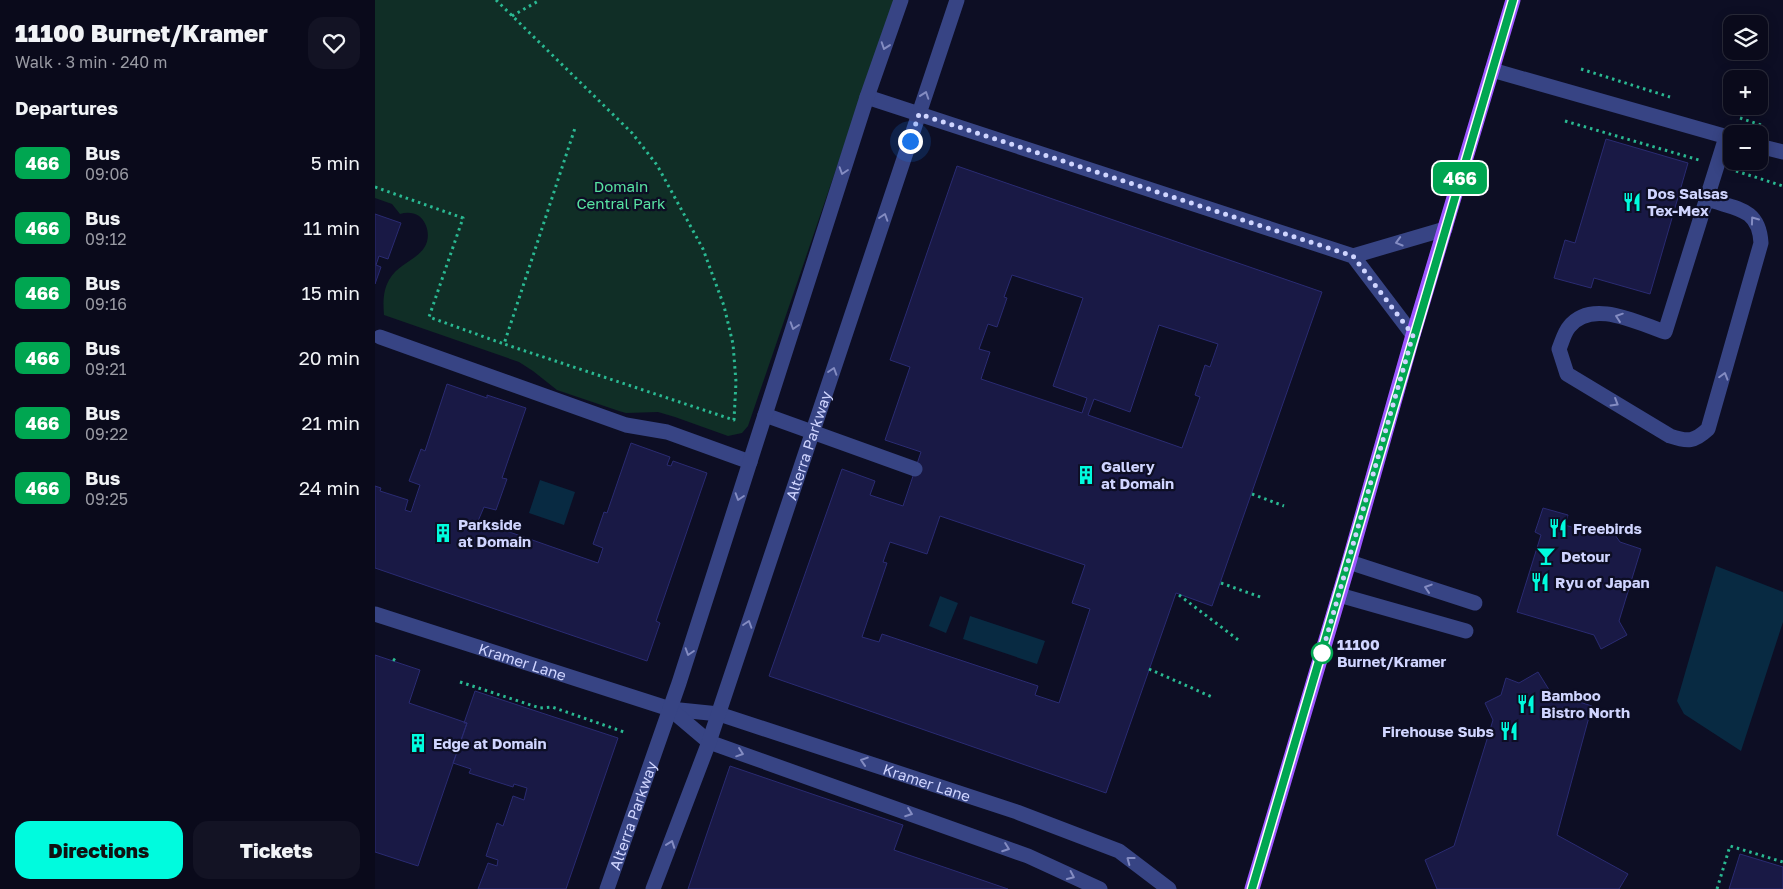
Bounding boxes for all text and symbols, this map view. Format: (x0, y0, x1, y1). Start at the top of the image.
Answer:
map controls (1723, 15, 1768, 170)
button: layers (1723, 15, 1768, 60)
button: heart (308, 17, 360, 69)
text: 11100 Burnet/Kramer (15, 18, 268, 47)
one-way arrow (881, 41, 891, 50)
text: Walk · 3 min · 240 m (15, 52, 167, 72)
button: + (1723, 70, 1768, 115)
one-way arrow (919, 91, 929, 100)
text: Departures (15, 96, 118, 119)
button: − (1723, 125, 1768, 170)
your location (898, 129, 923, 154)
text: Bus (85, 141, 120, 164)
text: 5 min (311, 151, 360, 174)
text: 466 (25, 152, 60, 174)
line badge: 466 (1431, 162, 1489, 194)
text: 09:06 (85, 164, 129, 184)
one-way arrow (839, 166, 849, 174)
text: 466 (1443, 167, 1477, 189)
park label: Domain Central Park (576, 177, 666, 212)
place label: Dos Salsas Tex-Mex (1647, 184, 1728, 219)
restaurant icon: Dos Salsas Tex-Mex (1621, 191, 1643, 213)
text: Bus (85, 206, 120, 229)
one-way arrow (879, 213, 889, 221)
text: 11 min (303, 216, 360, 239)
one-way arrow (1751, 216, 1760, 226)
text: 466 (25, 217, 60, 239)
text: 09:12 (85, 229, 126, 249)
one-way arrow (1395, 237, 1403, 247)
text: Bus (85, 271, 120, 294)
text: 15 min (301, 281, 360, 304)
text: 466 (25, 282, 60, 304)
text: 09:16 (85, 294, 127, 314)
one-way arrow (1616, 312, 1624, 322)
one-way arrow (790, 321, 800, 329)
text: Bus (85, 336, 120, 359)
text: 20 min (299, 346, 360, 369)
text: 466 (25, 347, 60, 369)
text: 09:21 (85, 359, 126, 379)
one-way arrow (827, 367, 837, 375)
one-way arrow (1718, 371, 1729, 380)
street label: Alterra Parkway (782, 388, 835, 502)
one-way arrow (1610, 397, 1619, 407)
text: Bus (85, 401, 120, 424)
text: 21 min (301, 411, 360, 434)
text: 466 (25, 412, 60, 434)
text: 09:22 (85, 424, 128, 444)
place label: Gallery at Domain (1101, 457, 1174, 492)
building icon: Gallery at Domain (1075, 464, 1097, 486)
text: Bus (85, 466, 120, 489)
text: 24 min (299, 476, 360, 499)
text: 466 (25, 477, 60, 499)
text: 09:25 (85, 489, 128, 509)
one-way arrow (735, 492, 745, 501)
place label: Parkside at Domain (458, 515, 531, 550)
restaurant icon: Freebirds (1547, 517, 1569, 539)
place label: Freebirds (1573, 519, 1642, 537)
building icon: Parkside at Domain (432, 522, 454, 544)
bar icon: Detour (1535, 545, 1557, 567)
place label: Detour (1561, 547, 1610, 565)
restaurant icon: Ryu of Japan (1529, 571, 1551, 593)
place label: Ryu of Japan (1555, 573, 1650, 591)
one-way arrow (1425, 583, 1433, 593)
one-way arrow (743, 621, 753, 629)
place label: 11100 Burnet/Kramer (1337, 635, 1447, 670)
street label: Kramer Lane (476, 639, 569, 684)
marker: 11100 Burnet/Kramer (1311, 642, 1333, 664)
one-way arrow (685, 647, 695, 655)
place label: Bamboo Bistro North (1541, 686, 1630, 721)
restaurant icon: Bamboo Bistro North (1515, 693, 1537, 715)
restaurant icon: Firehouse Subs (1498, 720, 1520, 742)
place label: Firehouse Subs (1382, 722, 1494, 740)
building icon: Edge at Domain (407, 732, 429, 754)
place label: Edge at Domain (433, 734, 547, 752)
one-way arrow (735, 747, 743, 757)
one-way arrow (860, 757, 868, 767)
street label: Alterra Parkway (605, 758, 660, 872)
street label: Kramer Lane (881, 760, 973, 805)
one-way arrow (904, 807, 913, 817)
button: Directions (15, 821, 183, 879)
button: Tickets (193, 821, 360, 879)
one-way arrow (665, 840, 675, 849)
one-way arrow (1002, 842, 1010, 852)
one-way arrow (1126, 857, 1136, 866)
one-way arrow (1066, 869, 1075, 880)

